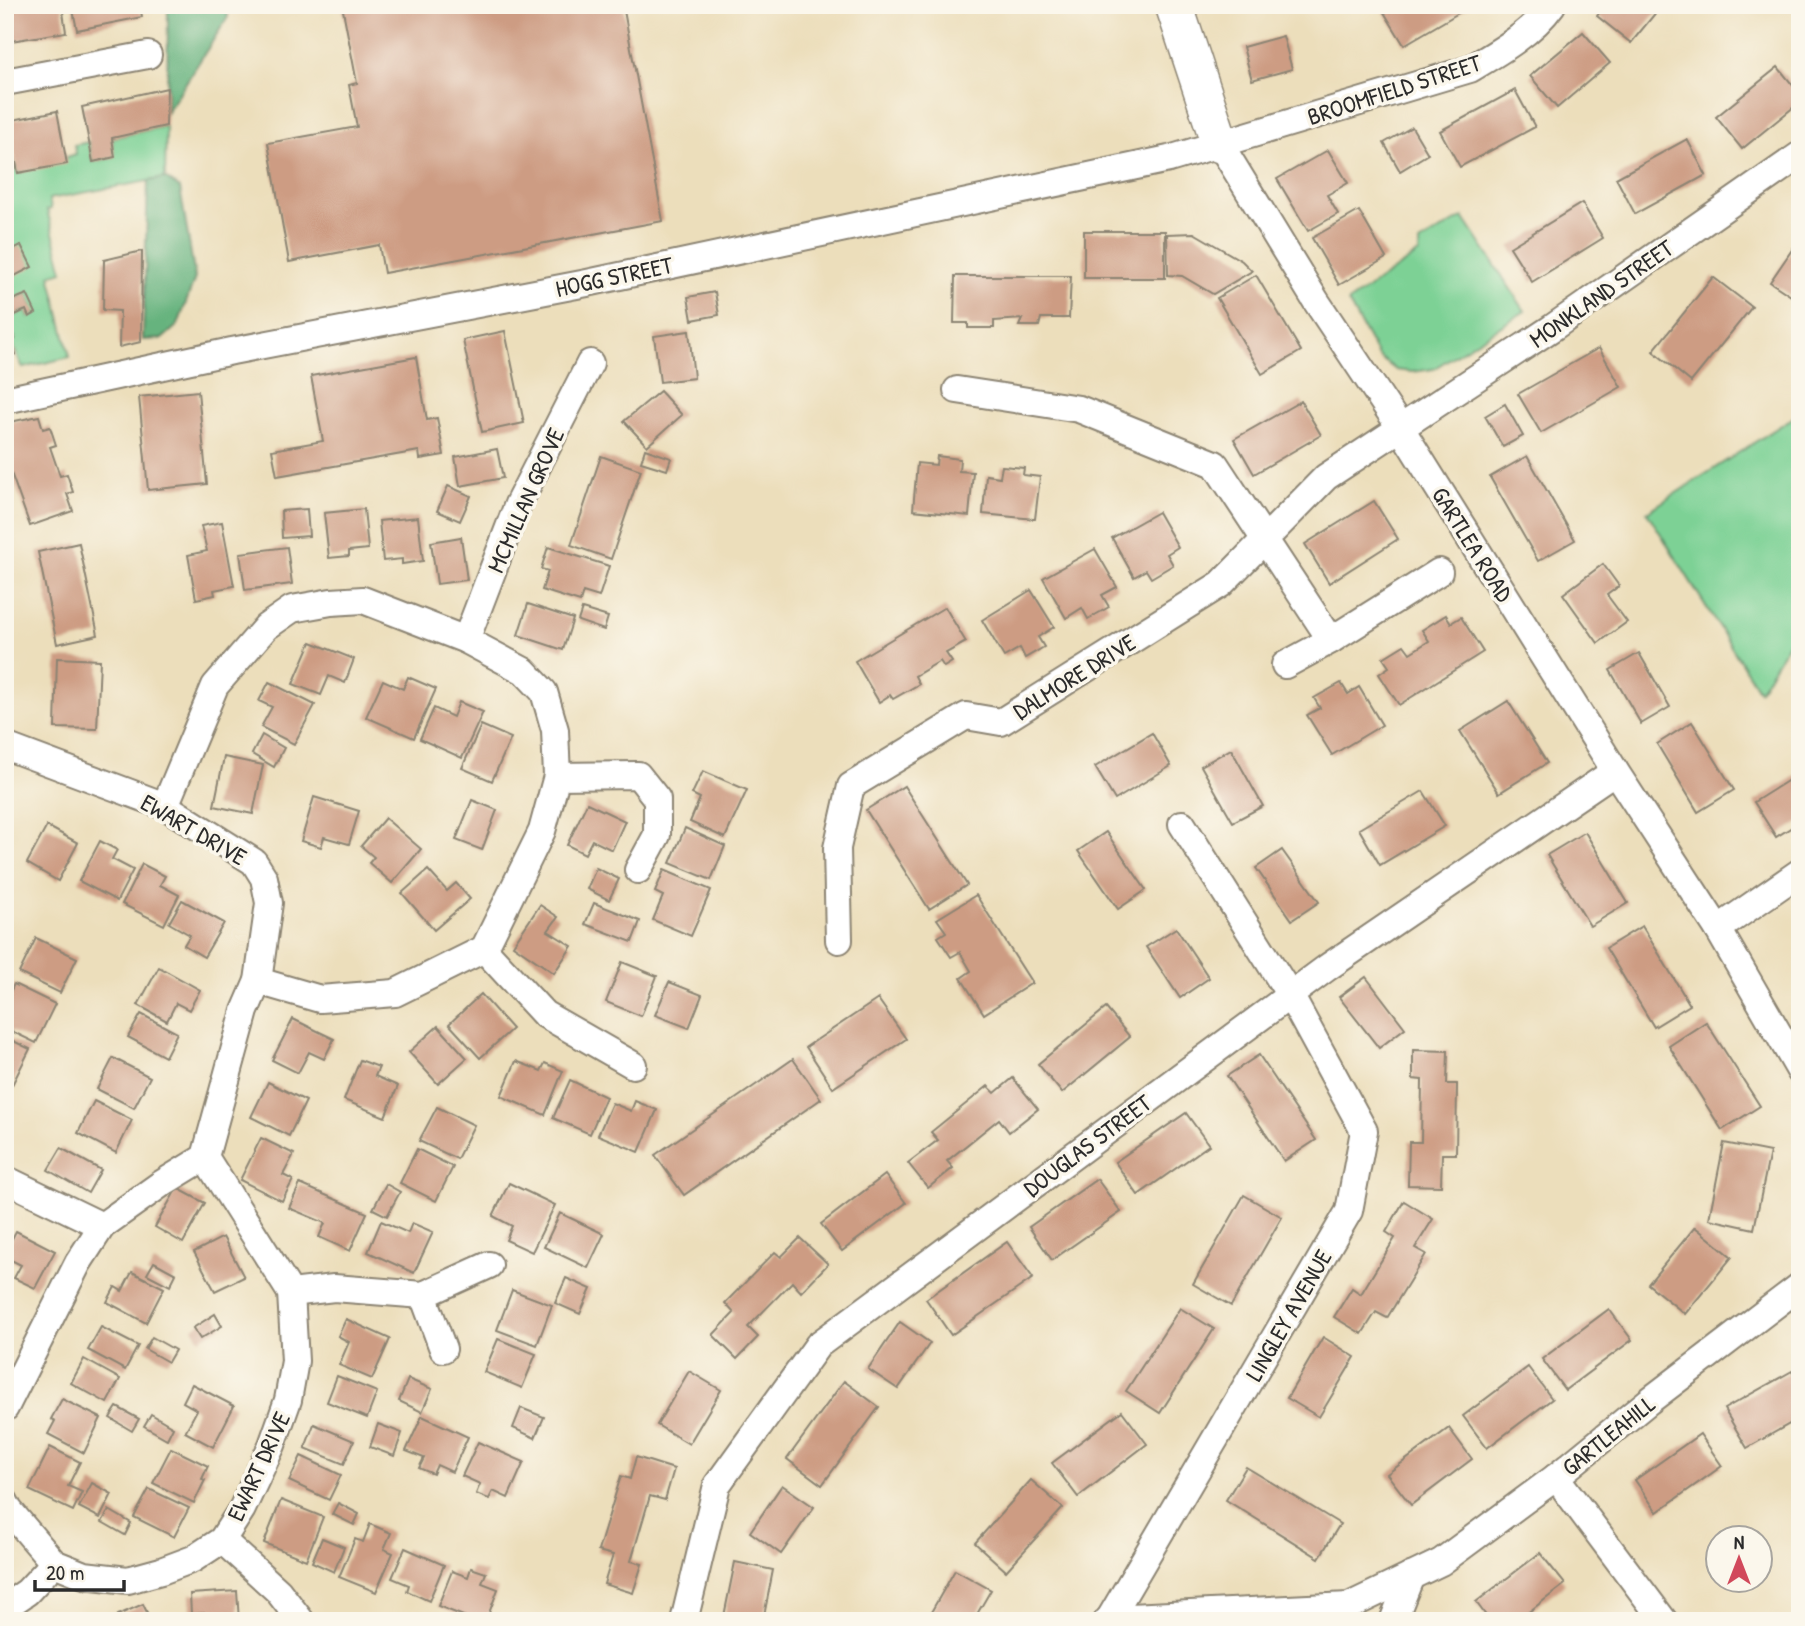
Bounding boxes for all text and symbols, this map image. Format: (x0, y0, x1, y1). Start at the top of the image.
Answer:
street label: BROOMFIELD STREET (1303, 46, 1486, 132)
street label: MONKLAND STREET (1523, 231, 1680, 355)
street label: HOGG STREET (553, 248, 676, 304)
street label: MCMILLAN GROVE (479, 422, 571, 577)
street label: GARTLEA ROAD (1425, 481, 1521, 608)
street label: DALMORE DRIVE (1007, 625, 1142, 726)
street label: EWART DRIVE (135, 786, 253, 872)
street label: DOUGLAS STREET (1017, 1086, 1158, 1204)
street label: LINGLEY AVENUE (1237, 1243, 1339, 1387)
street label: GARTLEAHILL (1555, 1387, 1661, 1482)
street label: EWART DRIVE (219, 1406, 297, 1526)
north arrow (1703, 1524, 1773, 1594)
text: N (1734, 1529, 1744, 1555)
scale bar (35, 1549, 124, 1593)
text: 20 m (46, 1558, 84, 1587)

